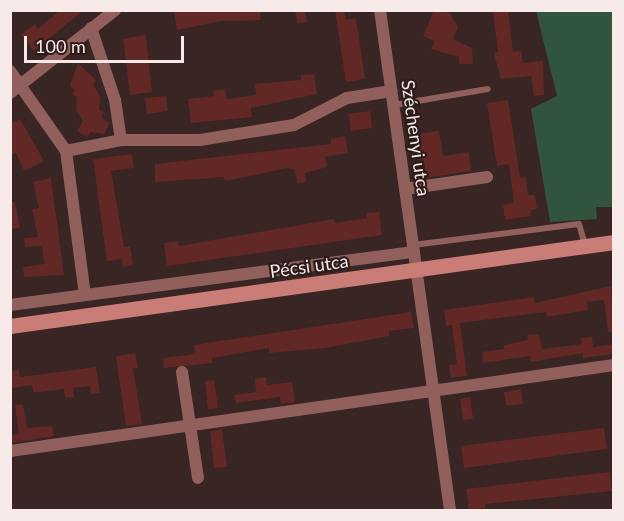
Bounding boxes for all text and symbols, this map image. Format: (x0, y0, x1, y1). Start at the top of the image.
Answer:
scale bar (27, 24, 188, 62)
text: 100 m (35, 35, 86, 57)
street label: Széchenyi utca (397, 79, 435, 197)
street label: Pécsi utca (268, 250, 350, 282)

